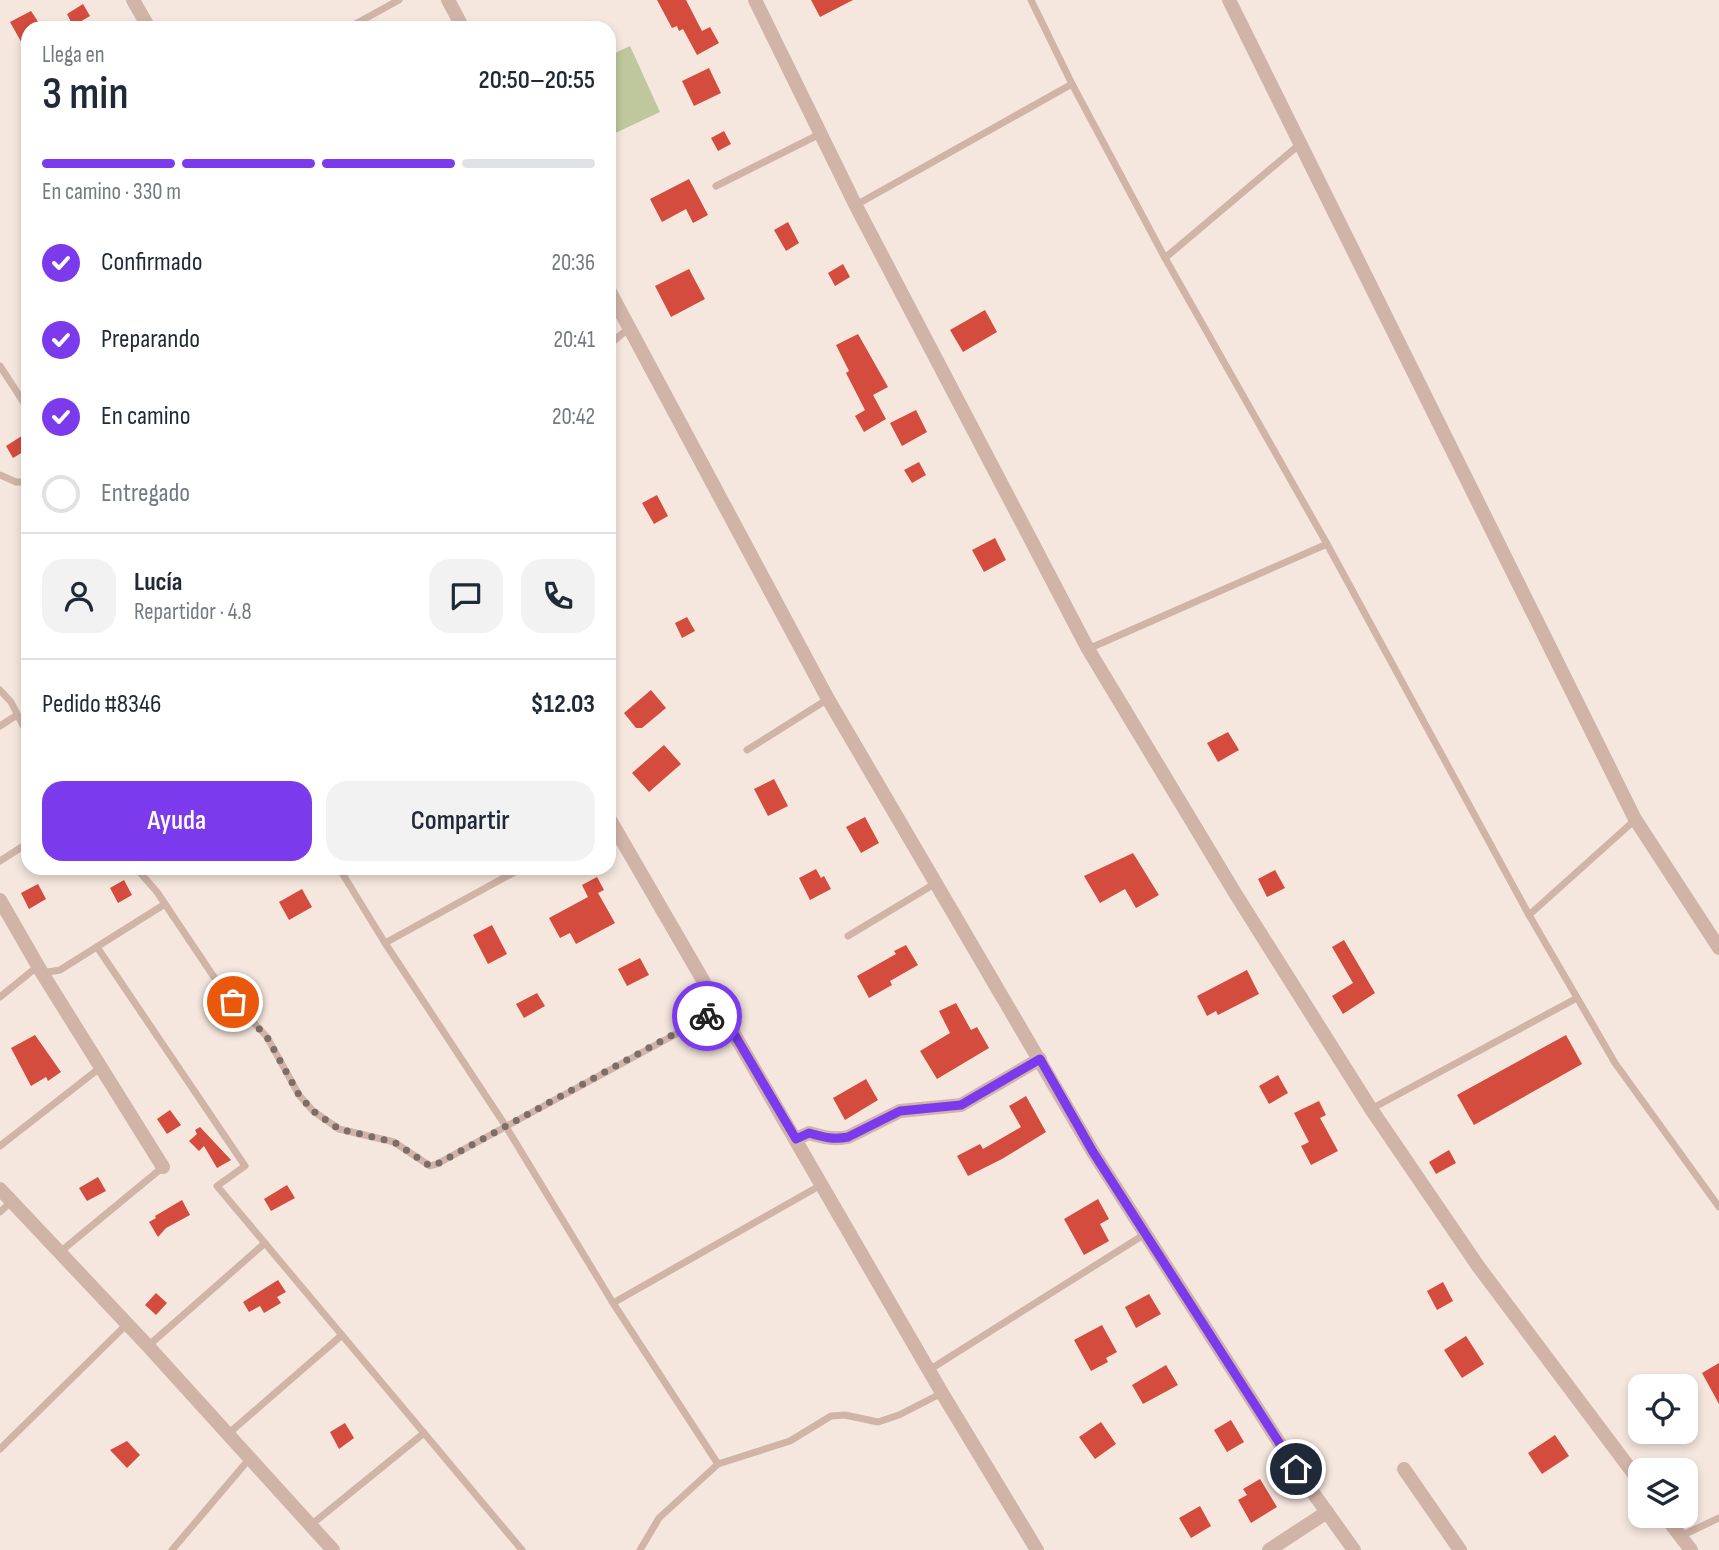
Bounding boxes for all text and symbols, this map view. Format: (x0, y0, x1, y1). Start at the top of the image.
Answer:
text: Llega en (42, 41, 105, 69)
text: 20:50–20:55 (479, 65, 595, 96)
text: 3 min (42, 67, 129, 122)
text: En camino · 330 m (42, 178, 181, 206)
icon: check (42, 244, 80, 282)
text: Confirmado (101, 247, 202, 278)
text: 20:36 (552, 249, 595, 277)
icon: check (42, 321, 80, 359)
text: Preparando (101, 324, 200, 355)
text: 20:41 (553, 326, 595, 354)
icon: check (42, 398, 80, 436)
text: En camino (101, 401, 191, 432)
text: 20:42 (552, 403, 595, 431)
text: Entregado (101, 478, 190, 509)
button: person (42, 559, 116, 633)
button: chat (429, 559, 503, 633)
button: phone (521, 559, 595, 633)
text: Lucía (134, 567, 182, 598)
text: Repartidor · 4.8 (134, 598, 252, 626)
text: Pedido #8346 (42, 689, 161, 720)
text: $12.03 (530, 689, 595, 720)
button: Ayuda (42, 781, 312, 861)
button: Compartir (326, 781, 595, 861)
pin (203, 972, 263, 1032)
courier (672, 981, 742, 1051)
icon: bag (214, 983, 252, 1021)
icon: bike (688, 997, 726, 1035)
map controls (1628, 1374, 1698, 1528)
button: locate (1628, 1374, 1698, 1444)
pin (1266, 1439, 1326, 1499)
icon: home (1277, 1450, 1315, 1488)
button: layers (1628, 1458, 1698, 1528)

